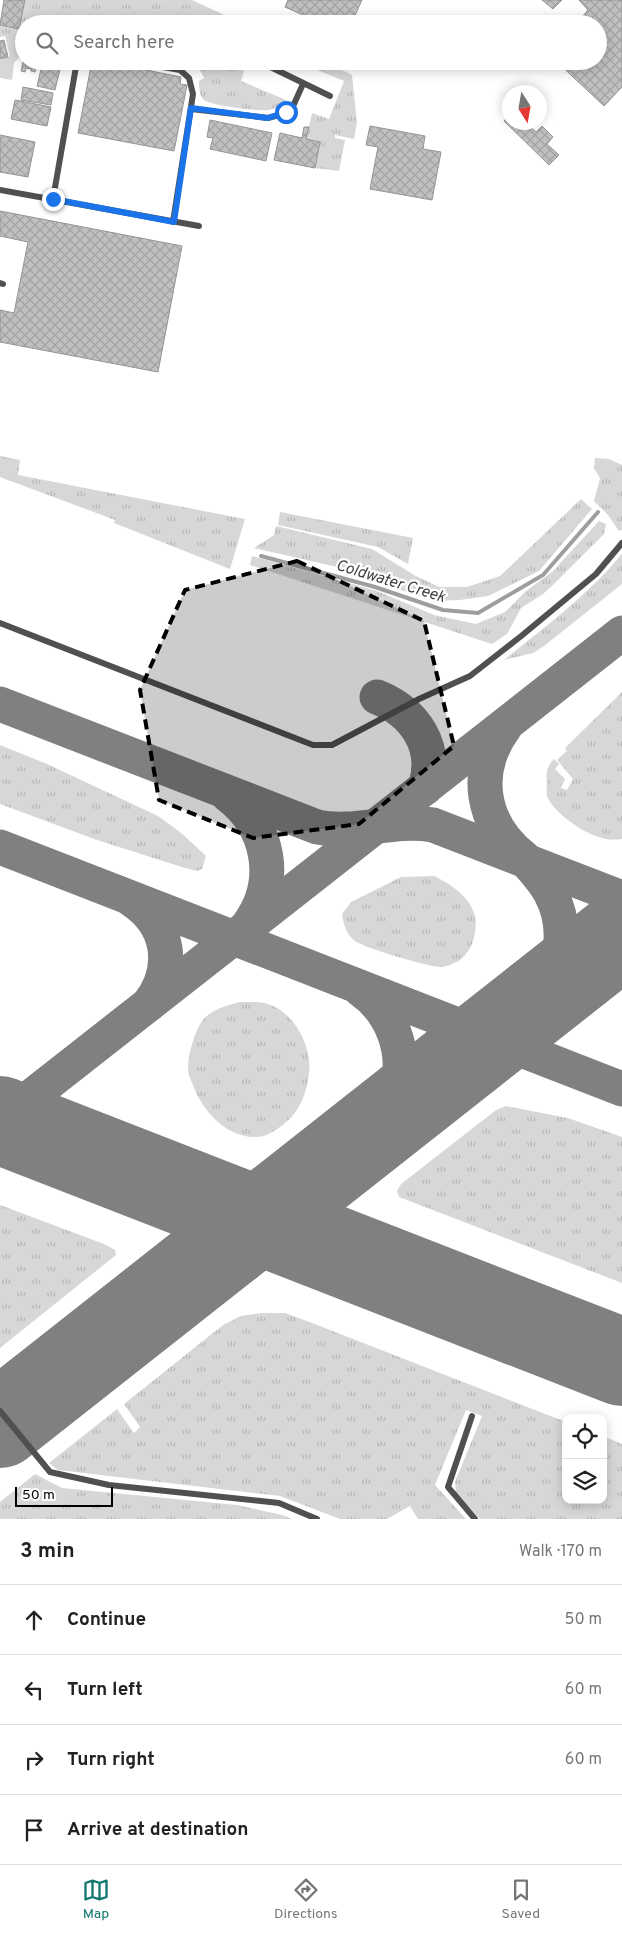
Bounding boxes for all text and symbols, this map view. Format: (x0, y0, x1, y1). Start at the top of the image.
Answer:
search box (15, 15, 607, 70)
icon: search (33, 29, 61, 57)
text: Search here (73, 31, 175, 55)
north arrow (502, 85, 547, 130)
route start (275, 101, 298, 124)
route end (42, 188, 65, 211)
water label: Coldwater Creek (333, 556, 449, 608)
map controls (562, 1414, 607, 1504)
button: locate (562, 1414, 607, 1459)
button: layers (562, 1459, 607, 1504)
scale bar (15, 1484, 112, 1507)
text: 50 m (22, 1487, 55, 1504)
text: 3 min (20, 1538, 75, 1565)
text: Walk · 170 m (519, 1542, 602, 1562)
icon: ahead (20, 1606, 48, 1634)
text: Continue (67, 1608, 146, 1632)
text: 50 m (565, 1610, 602, 1630)
icon: left (20, 1676, 48, 1704)
text: Turn left (67, 1678, 143, 1702)
text: 60 m (565, 1680, 602, 1700)
icon: right (20, 1746, 48, 1774)
text: Turn right (67, 1748, 155, 1772)
text: 60 m (565, 1750, 602, 1770)
icon: arrive (20, 1816, 48, 1844)
text: Arrive at destination (67, 1818, 248, 1842)
tab: Map (82, 1876, 110, 1923)
tab: Directions (274, 1876, 338, 1923)
tab: Saved (502, 1876, 540, 1923)

